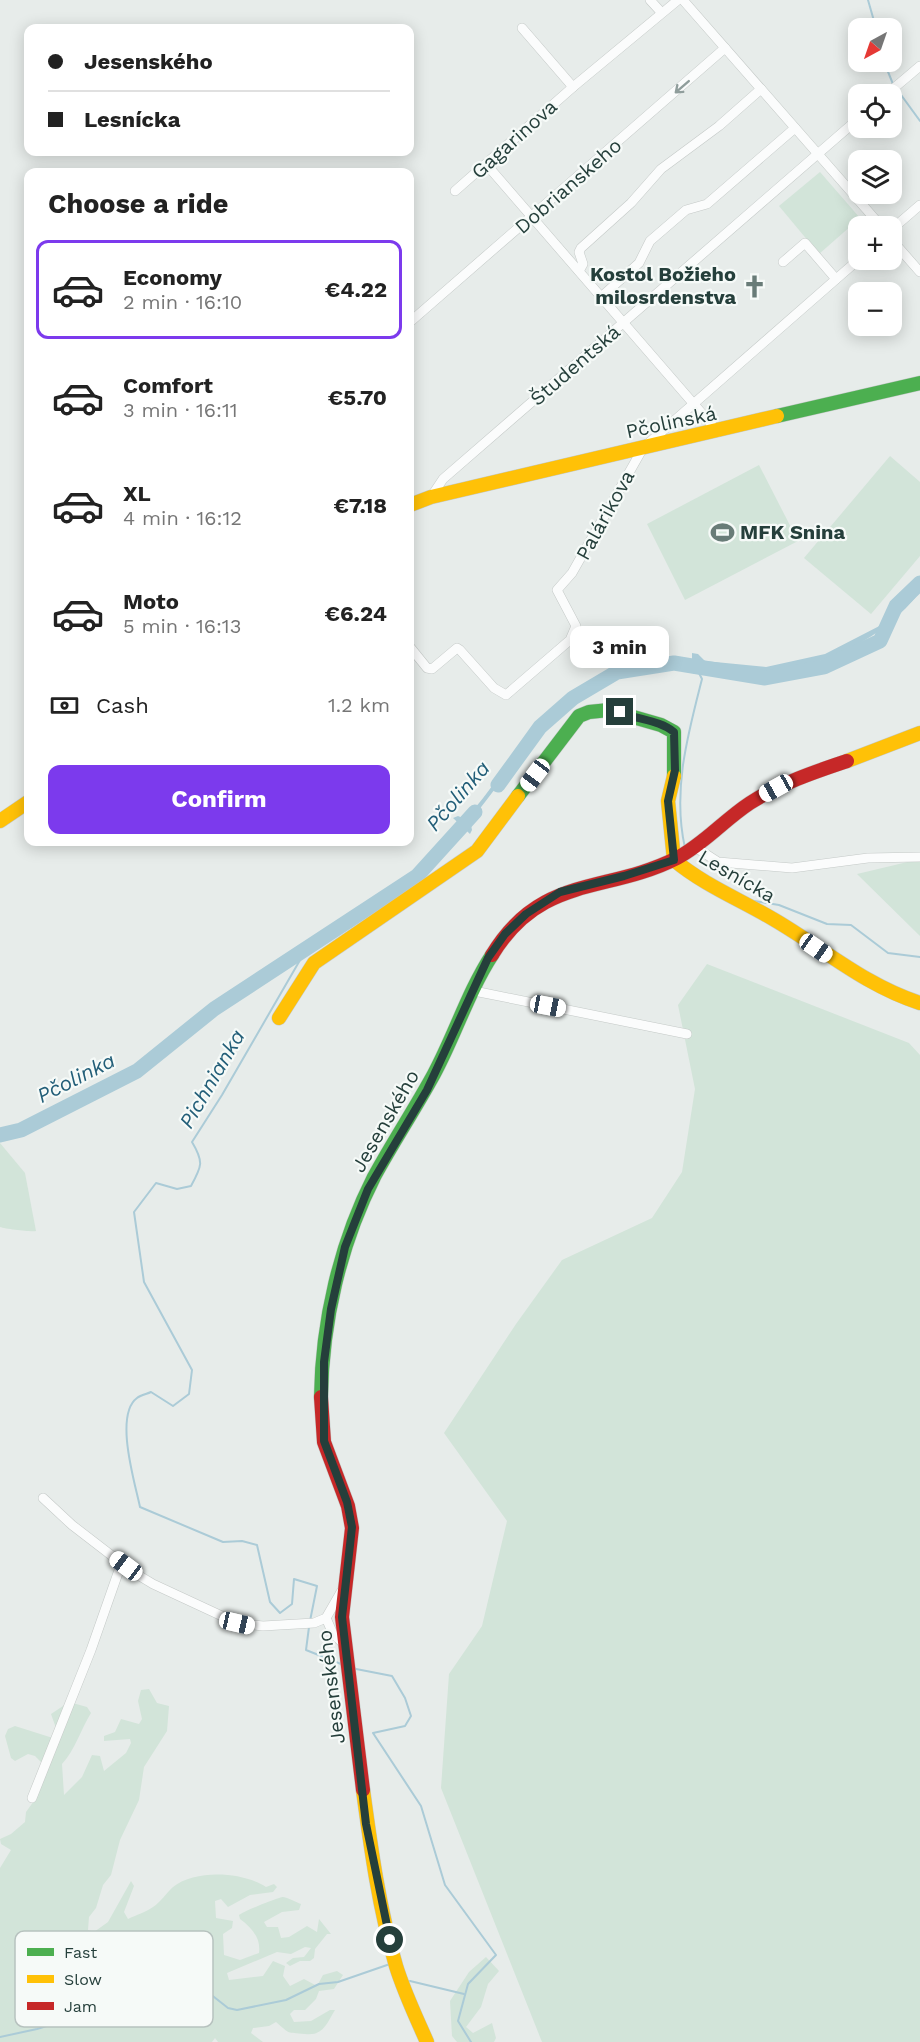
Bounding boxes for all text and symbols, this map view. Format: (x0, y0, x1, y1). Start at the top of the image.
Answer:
north arrow (848, 18, 902, 72)
map controls (848, 18, 902, 336)
text: Jesenského (84, 49, 213, 74)
one-way arrow (674, 80, 689, 94)
button: locate (848, 84, 902, 138)
street label: Gagarinova (466, 94, 562, 184)
text: Lesnícka (84, 107, 180, 132)
street label: Dobrianskeho (510, 133, 626, 239)
button: layers (848, 150, 902, 204)
text: Choose a ride (48, 188, 228, 220)
button: + (848, 216, 902, 270)
place label: Kostol Božieho milosrdenstva (590, 262, 736, 309)
icon: car (51, 263, 105, 317)
text: Economy (123, 265, 222, 290)
church icon: Kostol Božieho milosrdenstva (741, 273, 767, 299)
text: €4.22 (325, 277, 387, 302)
button: − (848, 282, 902, 336)
text: 2 min · 16:10 (123, 290, 242, 314)
street label: Študentská (525, 319, 625, 411)
icon: car (51, 371, 105, 425)
text: Comfort (123, 373, 213, 398)
text: €5.70 (328, 385, 387, 410)
text: 3 min · 16:11 (123, 398, 237, 422)
street label: Pčolinská (623, 401, 719, 443)
street label: Palárikova (571, 466, 639, 564)
icon: car (51, 479, 105, 533)
text: XL (123, 481, 151, 506)
text: €7.18 (333, 493, 387, 518)
text: 4 min · 16:12 (123, 506, 242, 530)
sports icon: MFK Snina (709, 519, 735, 545)
place label: MFK Snina (740, 520, 845, 544)
icon: car (51, 587, 105, 641)
text: Moto (123, 589, 179, 614)
text: €6.24 (325, 601, 387, 626)
text: 5 min · 16:13 (123, 614, 241, 638)
callout: 3 min (570, 625, 670, 667)
text: 3 min (592, 635, 647, 659)
icon: cash (48, 689, 81, 722)
text: Cash (96, 693, 149, 718)
text: 1.2 km (328, 693, 390, 717)
route end (606, 698, 633, 725)
car (517, 755, 553, 795)
water label: Pčolinka (420, 756, 495, 836)
button: Confirm (48, 765, 390, 834)
car (756, 771, 796, 805)
street label: Lesnícka (694, 844, 780, 908)
car (796, 930, 836, 966)
car (529, 994, 567, 1018)
water label: Pichnianka (173, 1025, 250, 1132)
water label: Pčolinka (32, 1047, 119, 1108)
street label: Jesenského (346, 1065, 424, 1177)
car (106, 1548, 146, 1584)
car (217, 1610, 257, 1636)
street label: Jesenského (312, 1629, 350, 1745)
route start (376, 1926, 403, 1953)
legend (15, 1931, 213, 2027)
text: Fast (64, 1943, 97, 1962)
text: Slow (64, 1970, 102, 1989)
text: Jam (64, 1997, 97, 2016)

